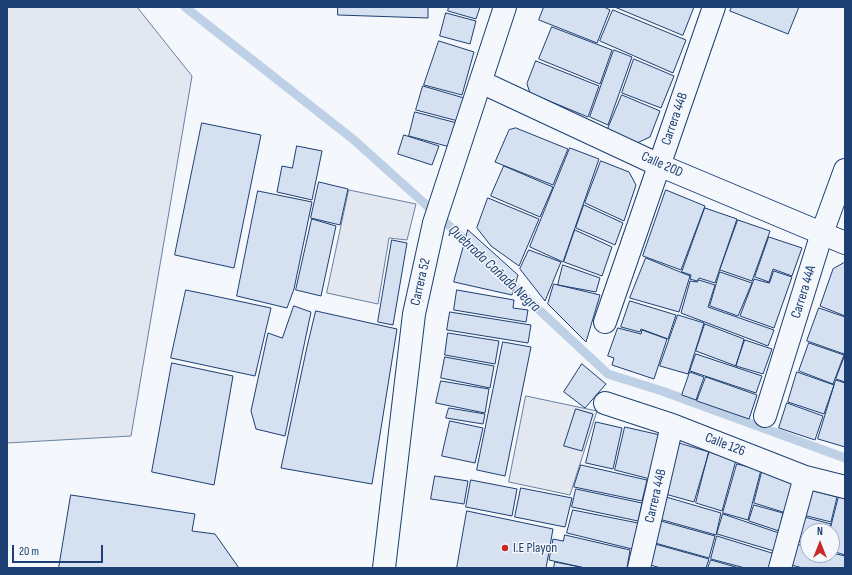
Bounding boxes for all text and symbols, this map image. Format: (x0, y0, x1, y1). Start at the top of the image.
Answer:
street label: Carrera 44B (658, 90, 692, 148)
street label: Calle 20D (639, 148, 685, 182)
water label: Quebrada Cañada Negra (444, 222, 544, 316)
street label: Carrera 52 (407, 257, 435, 307)
street label: Carrera 44A (788, 263, 820, 321)
street label: Calle 126 (702, 430, 748, 460)
street label: Carrera 44B (642, 467, 670, 525)
north arrow (800, 523, 840, 563)
text: N (817, 525, 823, 538)
scale bar (14, 537, 105, 563)
place label: I.E Playon (513, 540, 557, 556)
marker: I.E Playon (500, 543, 510, 553)
text: 20 m (19, 544, 39, 559)

